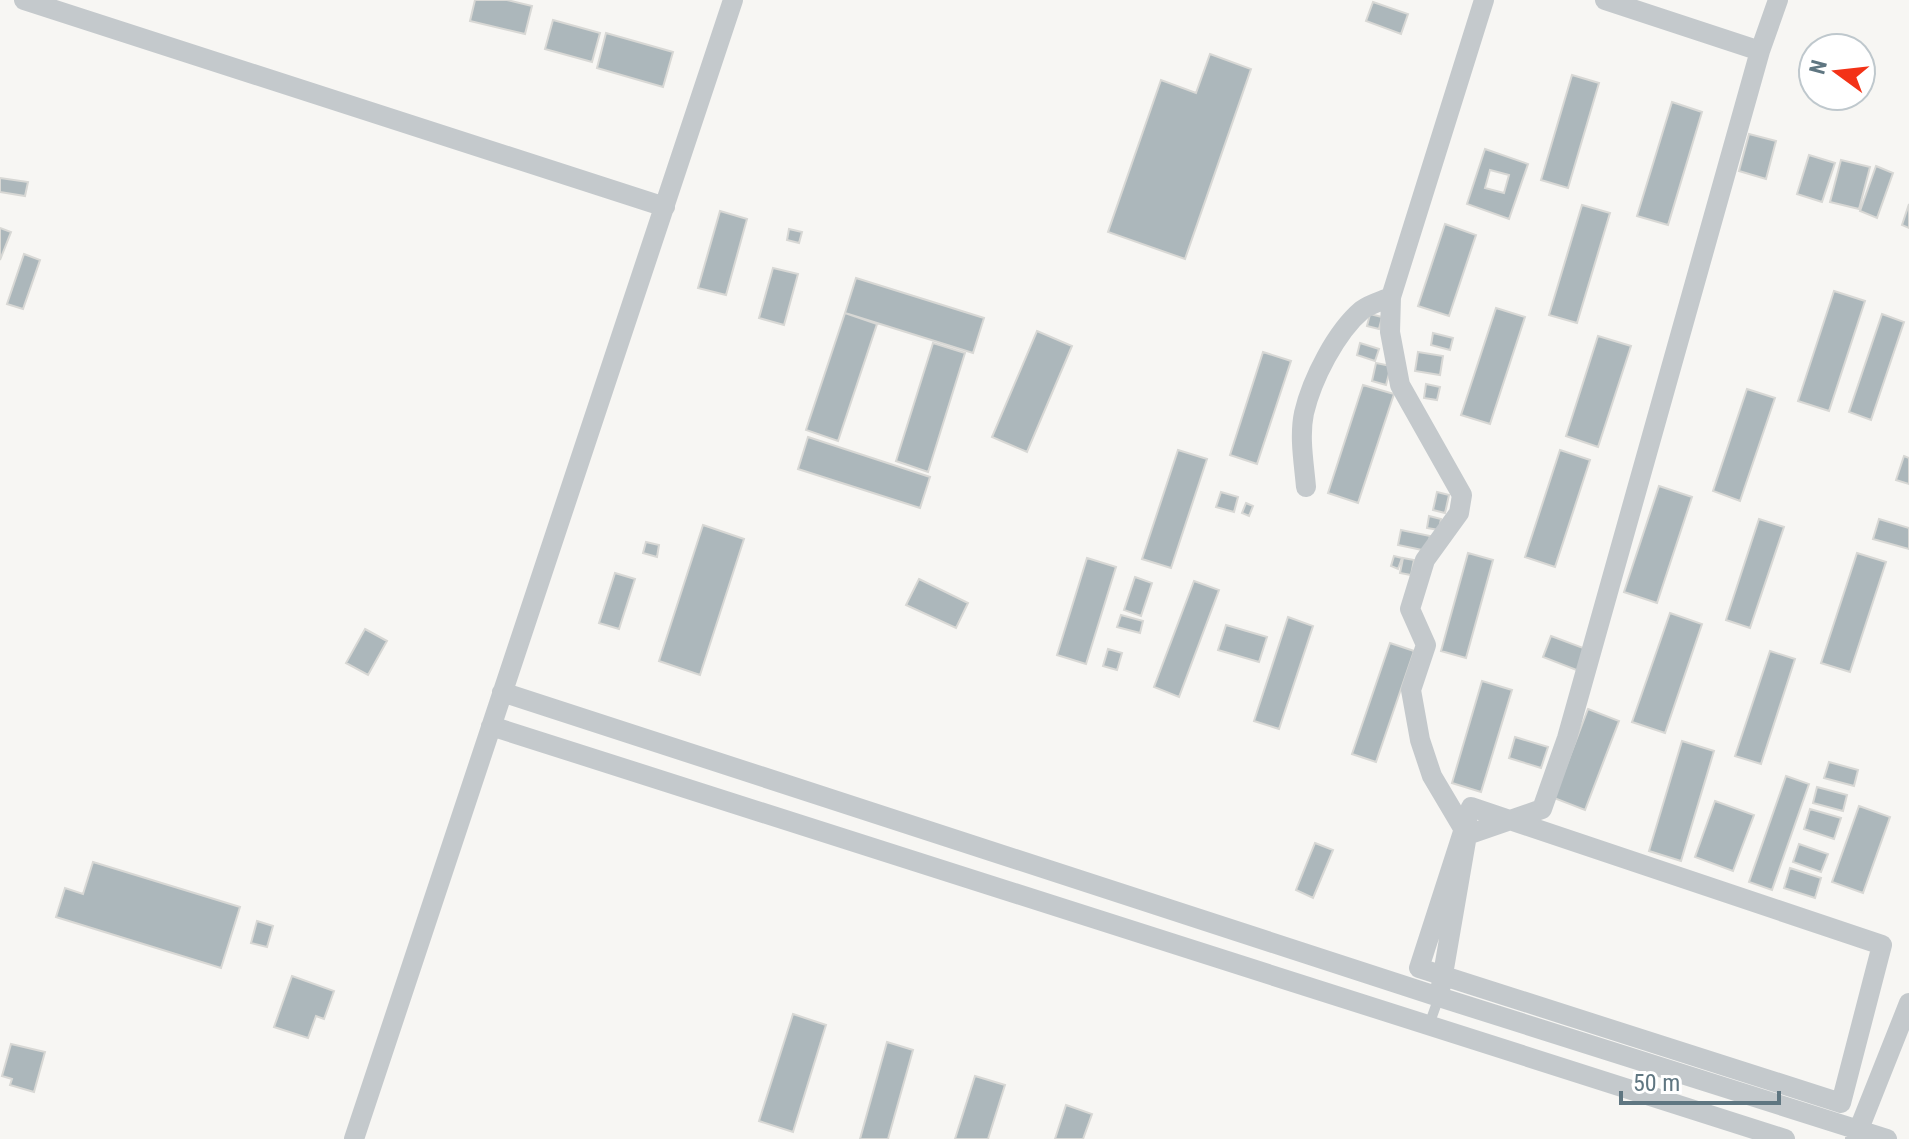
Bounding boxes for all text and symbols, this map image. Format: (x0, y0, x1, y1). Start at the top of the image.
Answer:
north arrow (1797, 32, 1877, 112)
text: N (1804, 57, 1832, 77)
scale bar (1621, 1055, 1779, 1105)
text: 50 m (1633, 1069, 1680, 1097)

